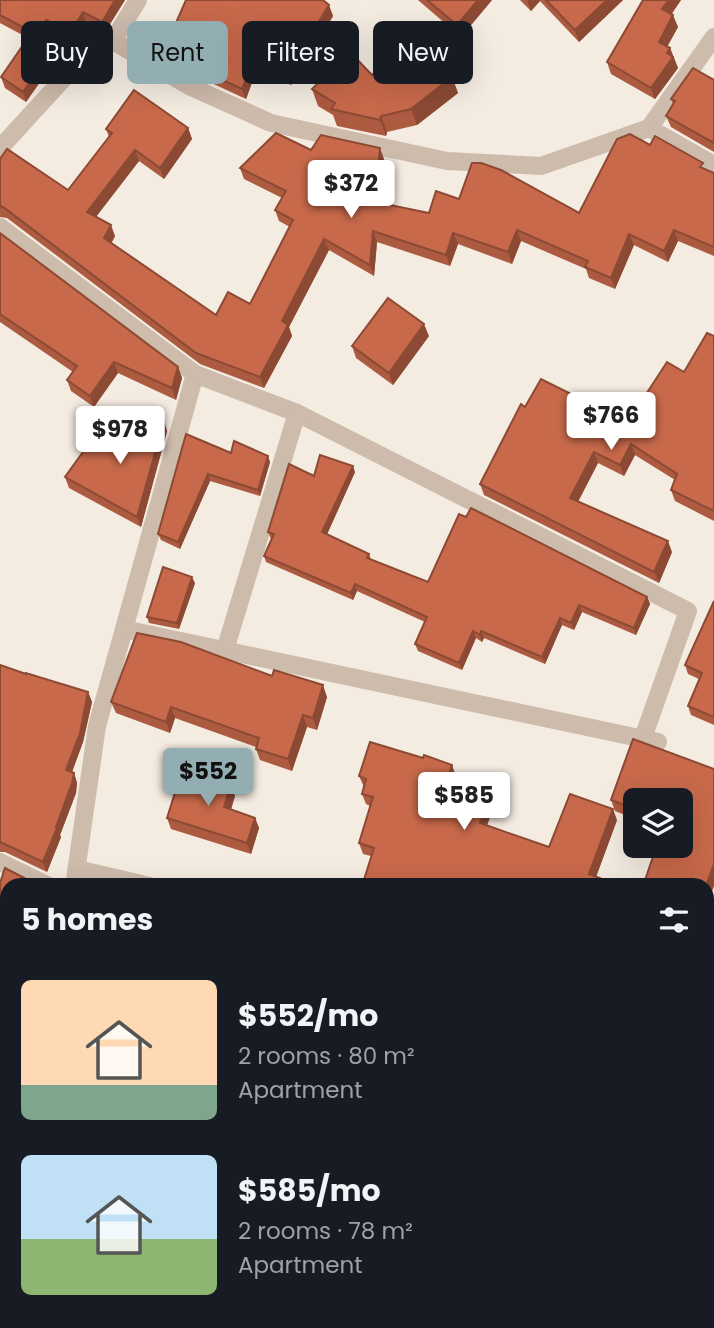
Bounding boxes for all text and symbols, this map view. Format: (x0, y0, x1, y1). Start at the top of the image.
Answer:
chip: Buy (21, 21, 113, 84)
chip: Rent (127, 21, 228, 84)
chip: Filters (242, 21, 359, 84)
chip: New (373, 21, 473, 84)
pin: $372 (310, 160, 392, 220)
text: $372 (324, 167, 378, 199)
pin: $766 (570, 392, 652, 452)
text: $766 (583, 399, 639, 431)
pin: $978 (79, 406, 161, 466)
text: $978 (92, 413, 148, 445)
pin: $552 (167, 748, 249, 808)
text: $552 (179, 755, 237, 787)
pin: $585 (423, 772, 505, 832)
text: $585 (434, 779, 494, 811)
map controls (623, 788, 693, 858)
button: layers (623, 788, 693, 858)
text: 5 homes (21, 898, 153, 941)
icon: filters (655, 901, 693, 939)
text: $552/mo (238, 994, 378, 1037)
icon: home (77, 1008, 161, 1092)
text: 2 rooms · 80 m² (238, 1040, 415, 1072)
text: Apartment (238, 1074, 363, 1106)
text: $585/mo (238, 1169, 381, 1212)
icon: home (77, 1183, 161, 1267)
text: 2 rooms · 78 m² (238, 1215, 413, 1247)
text: Apartment (238, 1249, 363, 1281)

